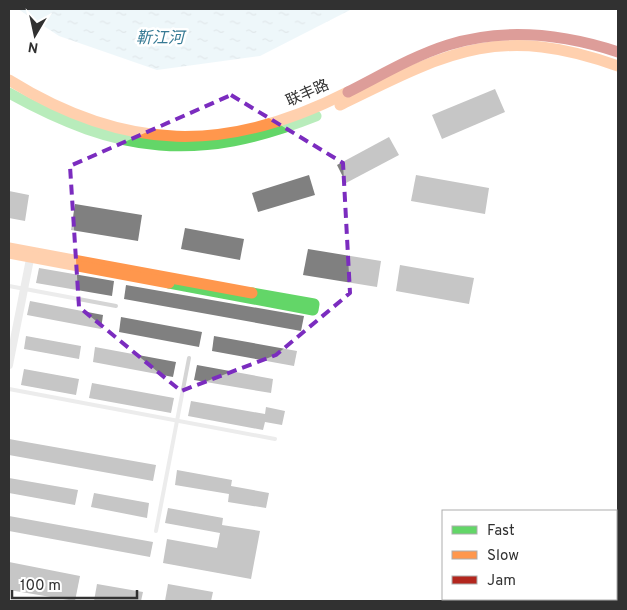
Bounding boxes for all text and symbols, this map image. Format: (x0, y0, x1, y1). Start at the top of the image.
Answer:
north arrow (10, 10, 60, 60)
water label: 靳江河 (136, 29, 187, 49)
text: N (27, 37, 40, 56)
street label: 联丰路 (284, 76, 332, 112)
legend (442, 510, 617, 600)
text: Fast (487, 522, 515, 541)
text: Slow (487, 547, 519, 566)
scale bar (12, 568, 138, 600)
text: Jam (487, 572, 516, 591)
text: 100 m (20, 577, 61, 596)

